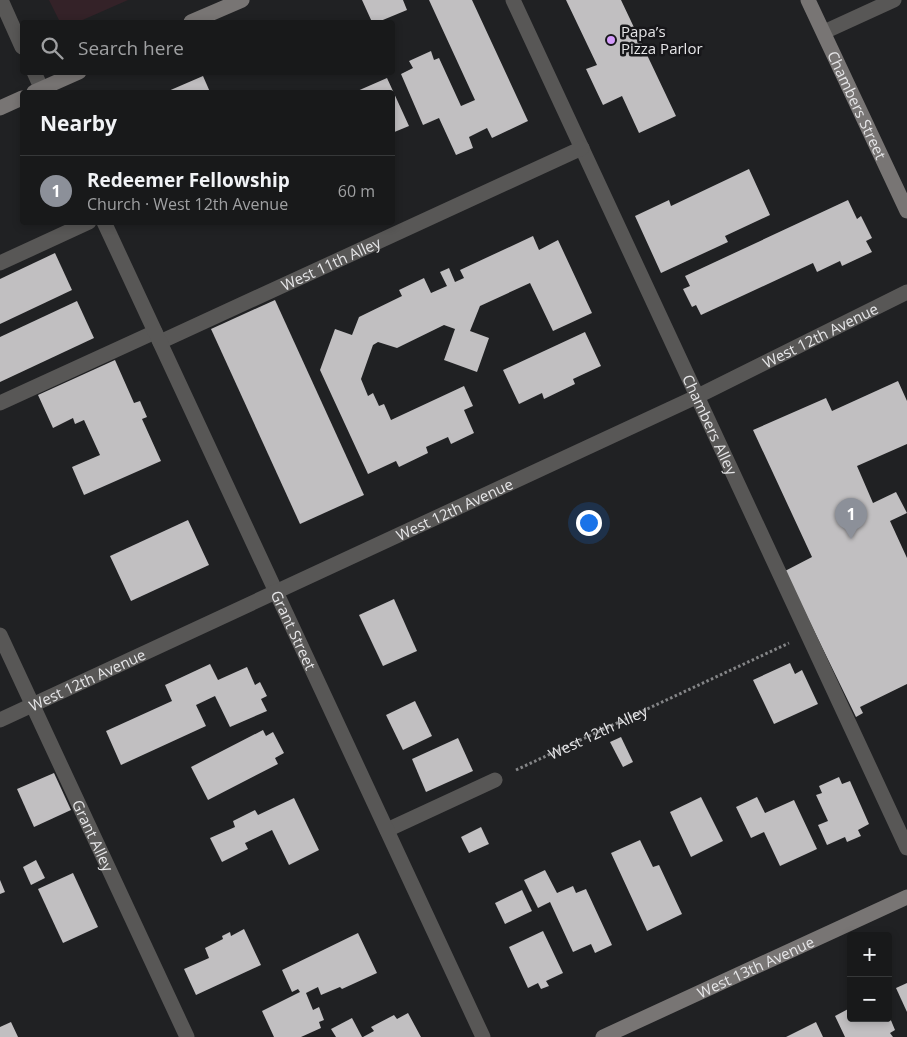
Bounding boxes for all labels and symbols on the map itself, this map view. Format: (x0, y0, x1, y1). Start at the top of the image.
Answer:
place label: Papa’s Pizza Parlor (621, 21, 703, 58)
marker: Papa’s Pizza Parlor (605, 34, 617, 46)
street label: Chambers Street (823, 47, 891, 163)
street label: West 11th Alley (278, 232, 384, 295)
street label: West 12th Avenue (759, 298, 881, 372)
street label: Chambers Alley (678, 371, 742, 478)
street label: West 12th Avenue (393, 473, 516, 545)
pin: 1 (835, 498, 867, 539)
your location (576, 510, 602, 536)
street label: Grant Street (267, 587, 321, 673)
street label: West 12th Avenue (25, 644, 149, 715)
street label: West 12th Alley (545, 700, 651, 764)
street label: Grant Alley (68, 796, 119, 875)
street label: West 13th Avenue (694, 931, 817, 1002)

